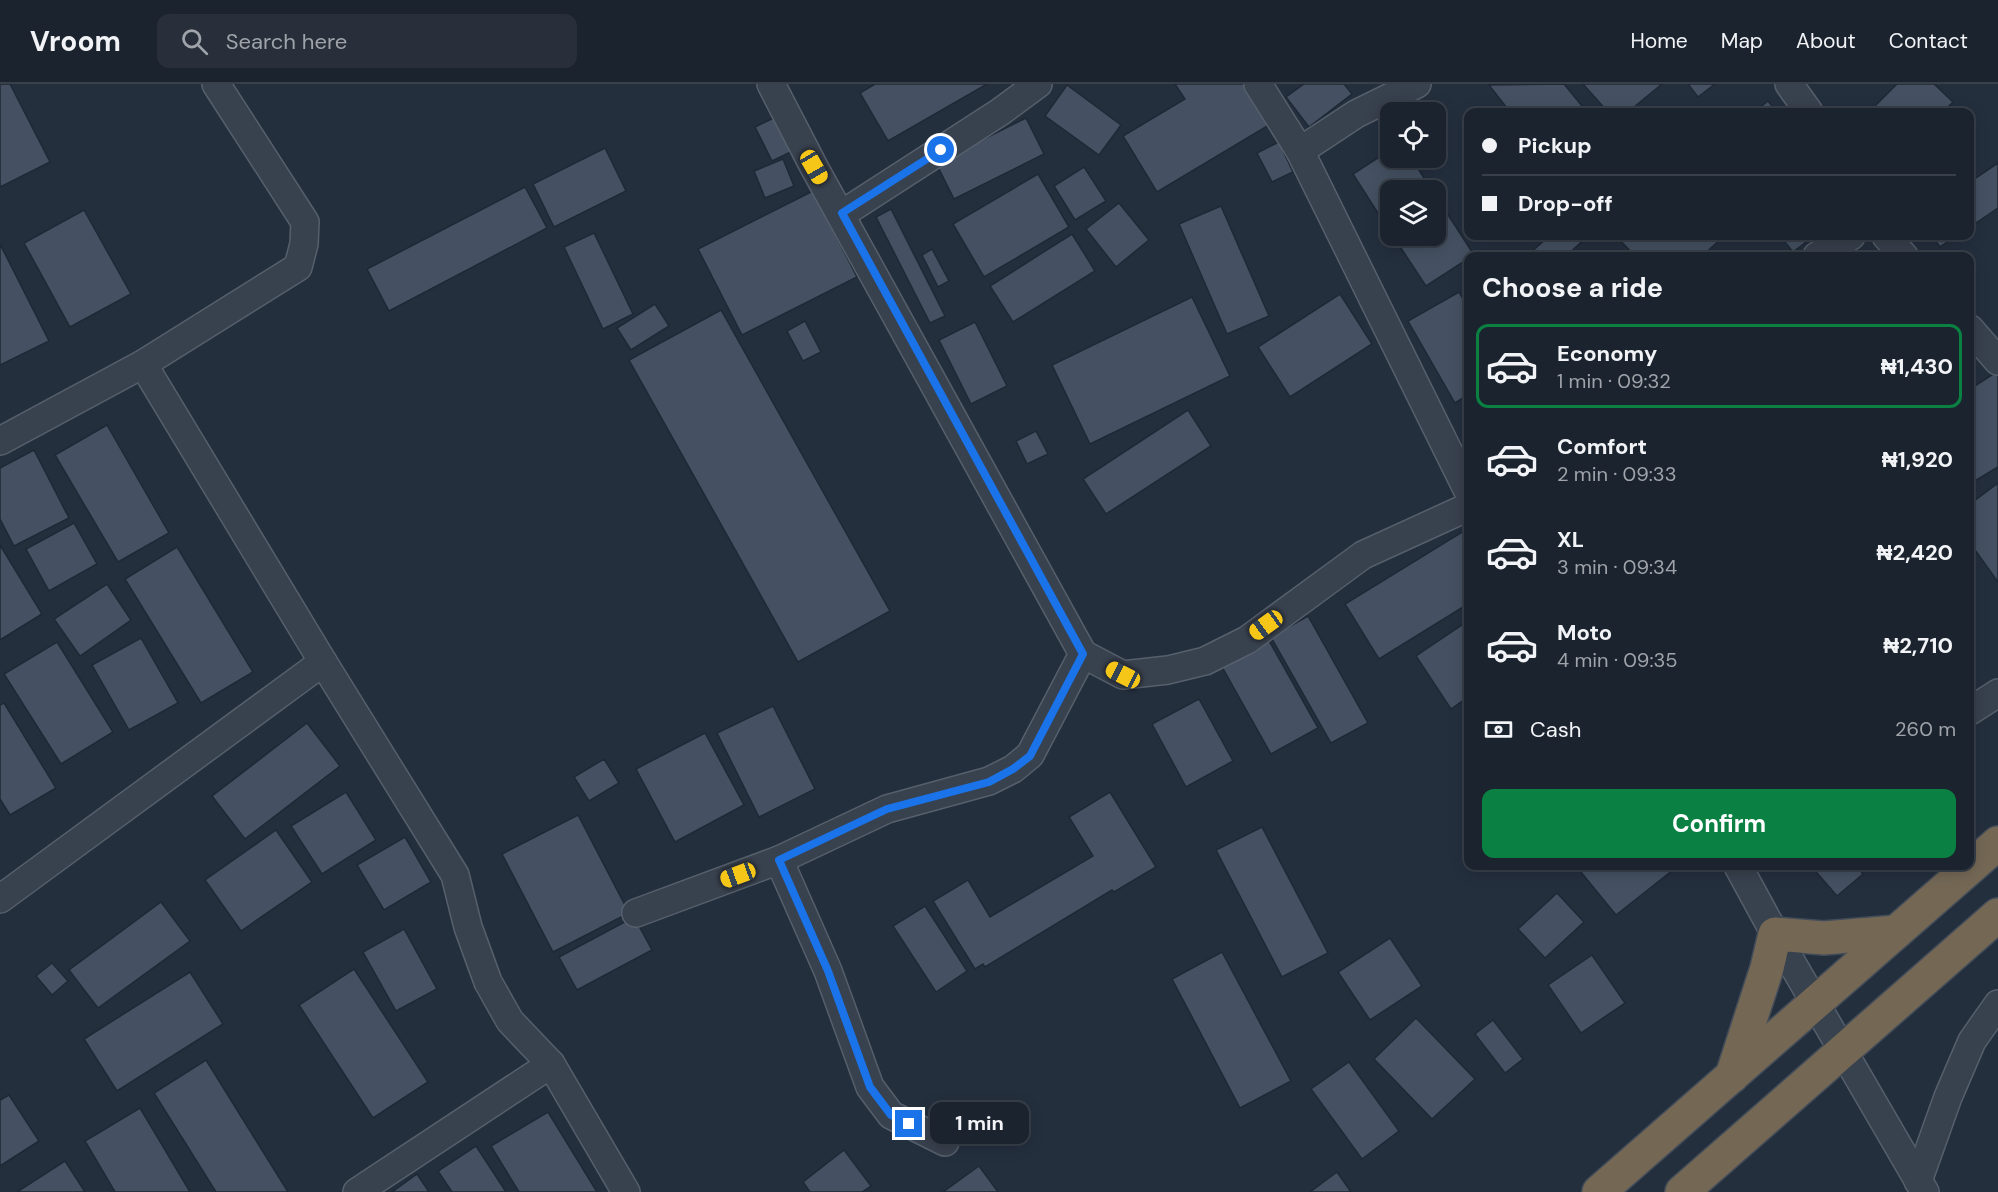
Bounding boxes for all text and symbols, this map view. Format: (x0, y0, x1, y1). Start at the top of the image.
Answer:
search box (157, 14, 577, 68)
text: Vroom (30, 23, 121, 60)
icon: search (178, 25, 211, 58)
text: Search here (226, 27, 347, 56)
text: Home (1630, 27, 1688, 55)
text: Map (1721, 27, 1763, 55)
text: About (1796, 27, 1856, 55)
text: Contact (1889, 27, 1968, 55)
map controls (1380, 102, 1446, 246)
button: locate (1380, 102, 1446, 168)
text: Pickup (1518, 131, 1592, 160)
route start (927, 136, 954, 163)
car (797, 147, 831, 187)
button: layers (1380, 180, 1446, 246)
text: Drop-off (1518, 189, 1613, 218)
text: Choose a ride (1482, 270, 1663, 305)
icon: car (1485, 339, 1539, 393)
text: Economy (1557, 339, 1657, 368)
text: ₦1,430 (1881, 352, 1953, 381)
text: 1 min · 09:32 (1557, 368, 1671, 394)
icon: car (1485, 432, 1539, 486)
text: Comfort (1557, 432, 1647, 461)
text: ₦1,920 (1882, 445, 1953, 474)
text: 2 min · 09:33 (1557, 461, 1676, 487)
icon: car (1485, 525, 1539, 579)
text: XL (1557, 525, 1584, 554)
text: ₦2,420 (1877, 538, 1953, 567)
text: 3 min · 09:34 (1557, 554, 1677, 580)
car (1246, 607, 1286, 643)
icon: car (1485, 618, 1539, 672)
text: Moto (1557, 618, 1612, 647)
text: ₦2,710 (1883, 631, 1953, 660)
text: 4 min · 09:35 (1557, 647, 1677, 673)
car (1103, 659, 1143, 691)
icon: cash (1482, 713, 1515, 746)
text: Cash (1530, 715, 1581, 744)
text: 260 m (1895, 716, 1956, 742)
button: Confirm (1482, 789, 1956, 858)
car (718, 860, 758, 890)
callout: 1 min (930, 1103, 1029, 1145)
route end (895, 1110, 922, 1137)
text: 1 min (955, 1110, 1004, 1136)

